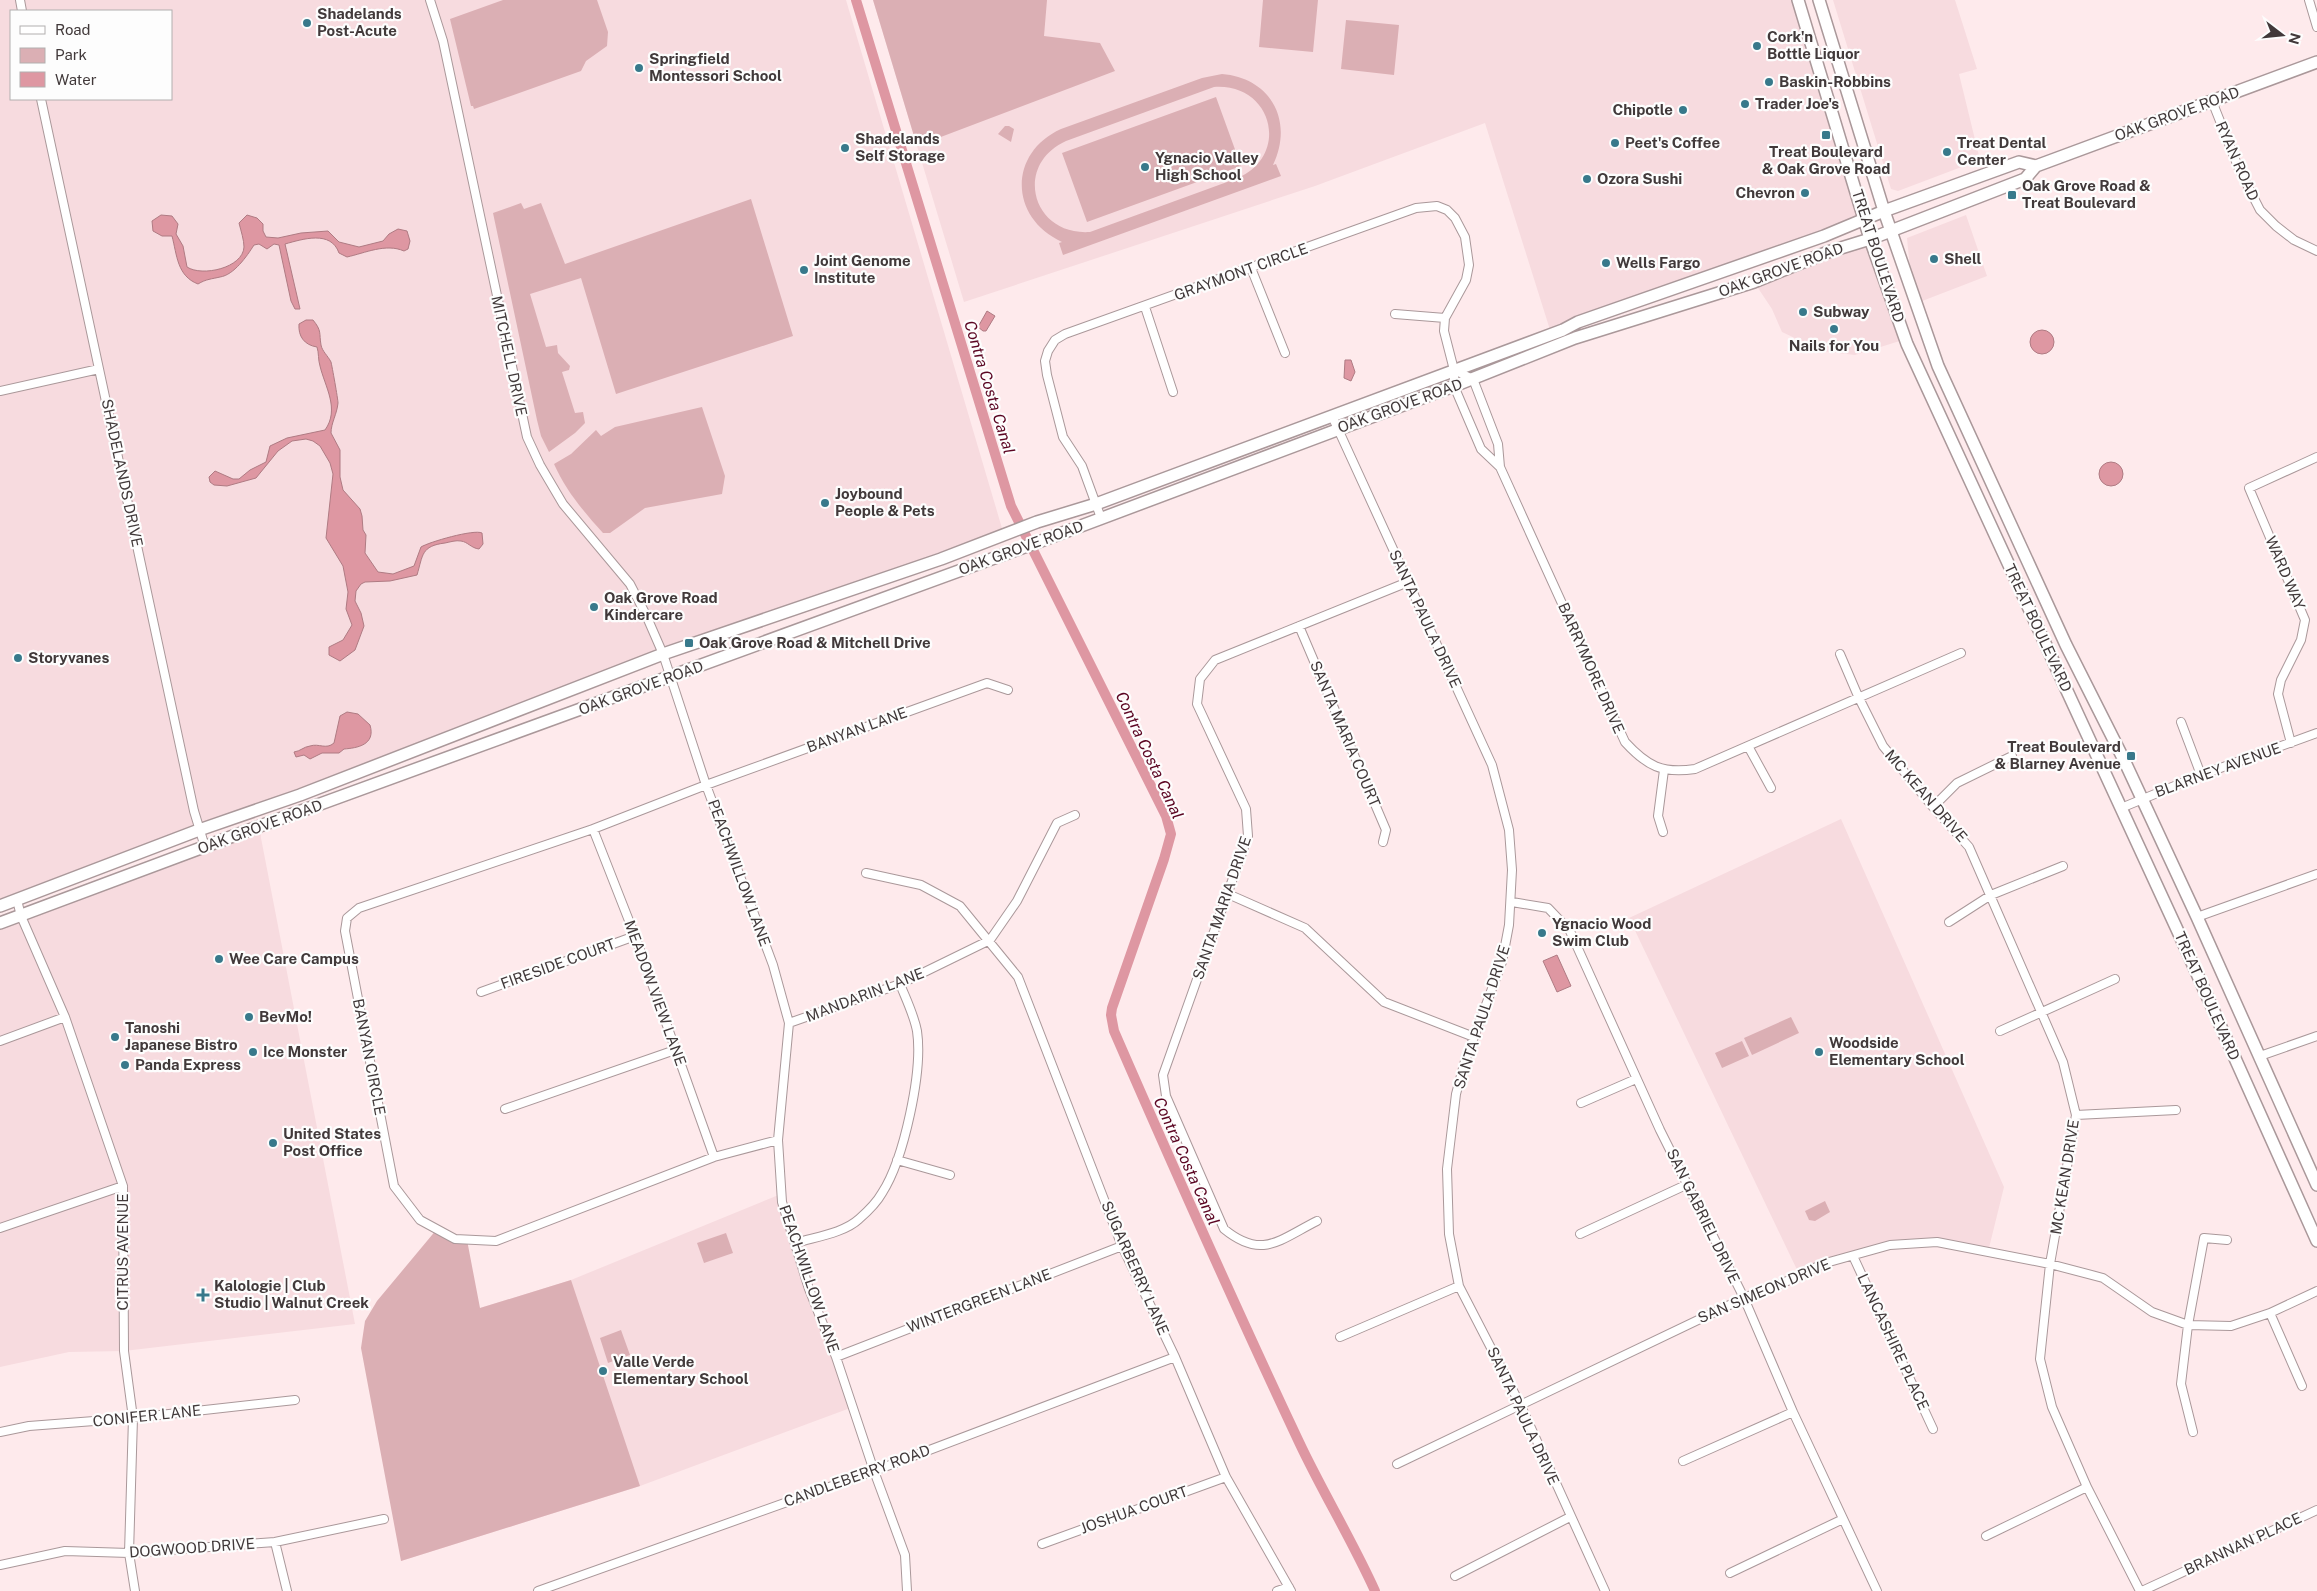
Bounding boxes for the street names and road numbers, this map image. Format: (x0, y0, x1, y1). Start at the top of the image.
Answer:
street label: OAK GROVE ROAD (2112, 83, 2241, 144)
street label: RYAN ROAD (2212, 118, 2263, 203)
street label: TREAT BOULEVARD (1849, 187, 1908, 325)
street label: GRAYMONT CIRCLE (1172, 239, 1310, 304)
street label: OAK GROVE ROAD (1716, 239, 1845, 300)
street label: MITCHELL DRIVE (488, 294, 531, 418)
street label: OAK GROVE ROAD (1335, 375, 1464, 436)
street label: SHADELANDS DRIVE (98, 397, 146, 549)
street label: OAK GROVE ROAD (956, 517, 1085, 578)
street label: WARD WAY (2262, 533, 2309, 612)
street label: SANTA PAULA DRIVE (1386, 547, 1465, 690)
street label: TREAT BOULEVARD (2001, 561, 2076, 694)
street label: BARRYMORE DRIVE (1555, 600, 1628, 736)
street label: OAK GROVE ROAD (576, 657, 705, 718)
street label: SANTA MARIA COURT (1307, 658, 1384, 809)
street label: BANYAN LANE (804, 703, 909, 756)
street label: BLARNEY AVENUE (2153, 739, 2283, 800)
street label: MC KEAN DRIVE (1882, 746, 1971, 845)
street label: OAK GROVE ROAD (195, 796, 324, 857)
street label: PEACHWILLOW LANE (705, 797, 774, 949)
street label: SANTA MARIA DRIVE (1189, 834, 1254, 982)
street label: MEADOW VIEW LANE (621, 918, 690, 1068)
street label: TREAT BOULEVARD (2171, 929, 2243, 1063)
street label: FIRESIDE COURT (498, 935, 618, 992)
street label: SANTA PAULA DRIVE (1450, 943, 1513, 1091)
street label: MANDARIN LANE (803, 964, 926, 1025)
street label: BANYAN CIRCLE (350, 997, 389, 1117)
street label: MC KEAN DRIVE (2047, 1118, 2082, 1236)
street label: SAN GABRIEL DRIVE (1663, 1146, 1743, 1286)
street label: CITRUS AVENUE (114, 1193, 131, 1311)
street label: SUGARBERRY LANE (1098, 1198, 1173, 1337)
street label: PEACHWILLOW LANE (776, 1203, 843, 1355)
street label: SAN SIMEON DRIVE (1695, 1255, 1833, 1326)
street label: WINTERGREEN LANE (904, 1265, 1053, 1336)
street label: LANCASHIRE PLACE (1854, 1271, 1933, 1413)
street label: SANTA PAULA DRIVE (1484, 1344, 1563, 1487)
street label: CONIFER LANE (92, 1401, 202, 1430)
street label: CANDLEBERRY ROAD (781, 1441, 932, 1510)
street label: JOSHUA COURT (1078, 1482, 1190, 1537)
street label: BRANNAN PLACE (2181, 1509, 2304, 1578)
street label: DOGWOOD DRIVE (128, 1535, 255, 1560)

